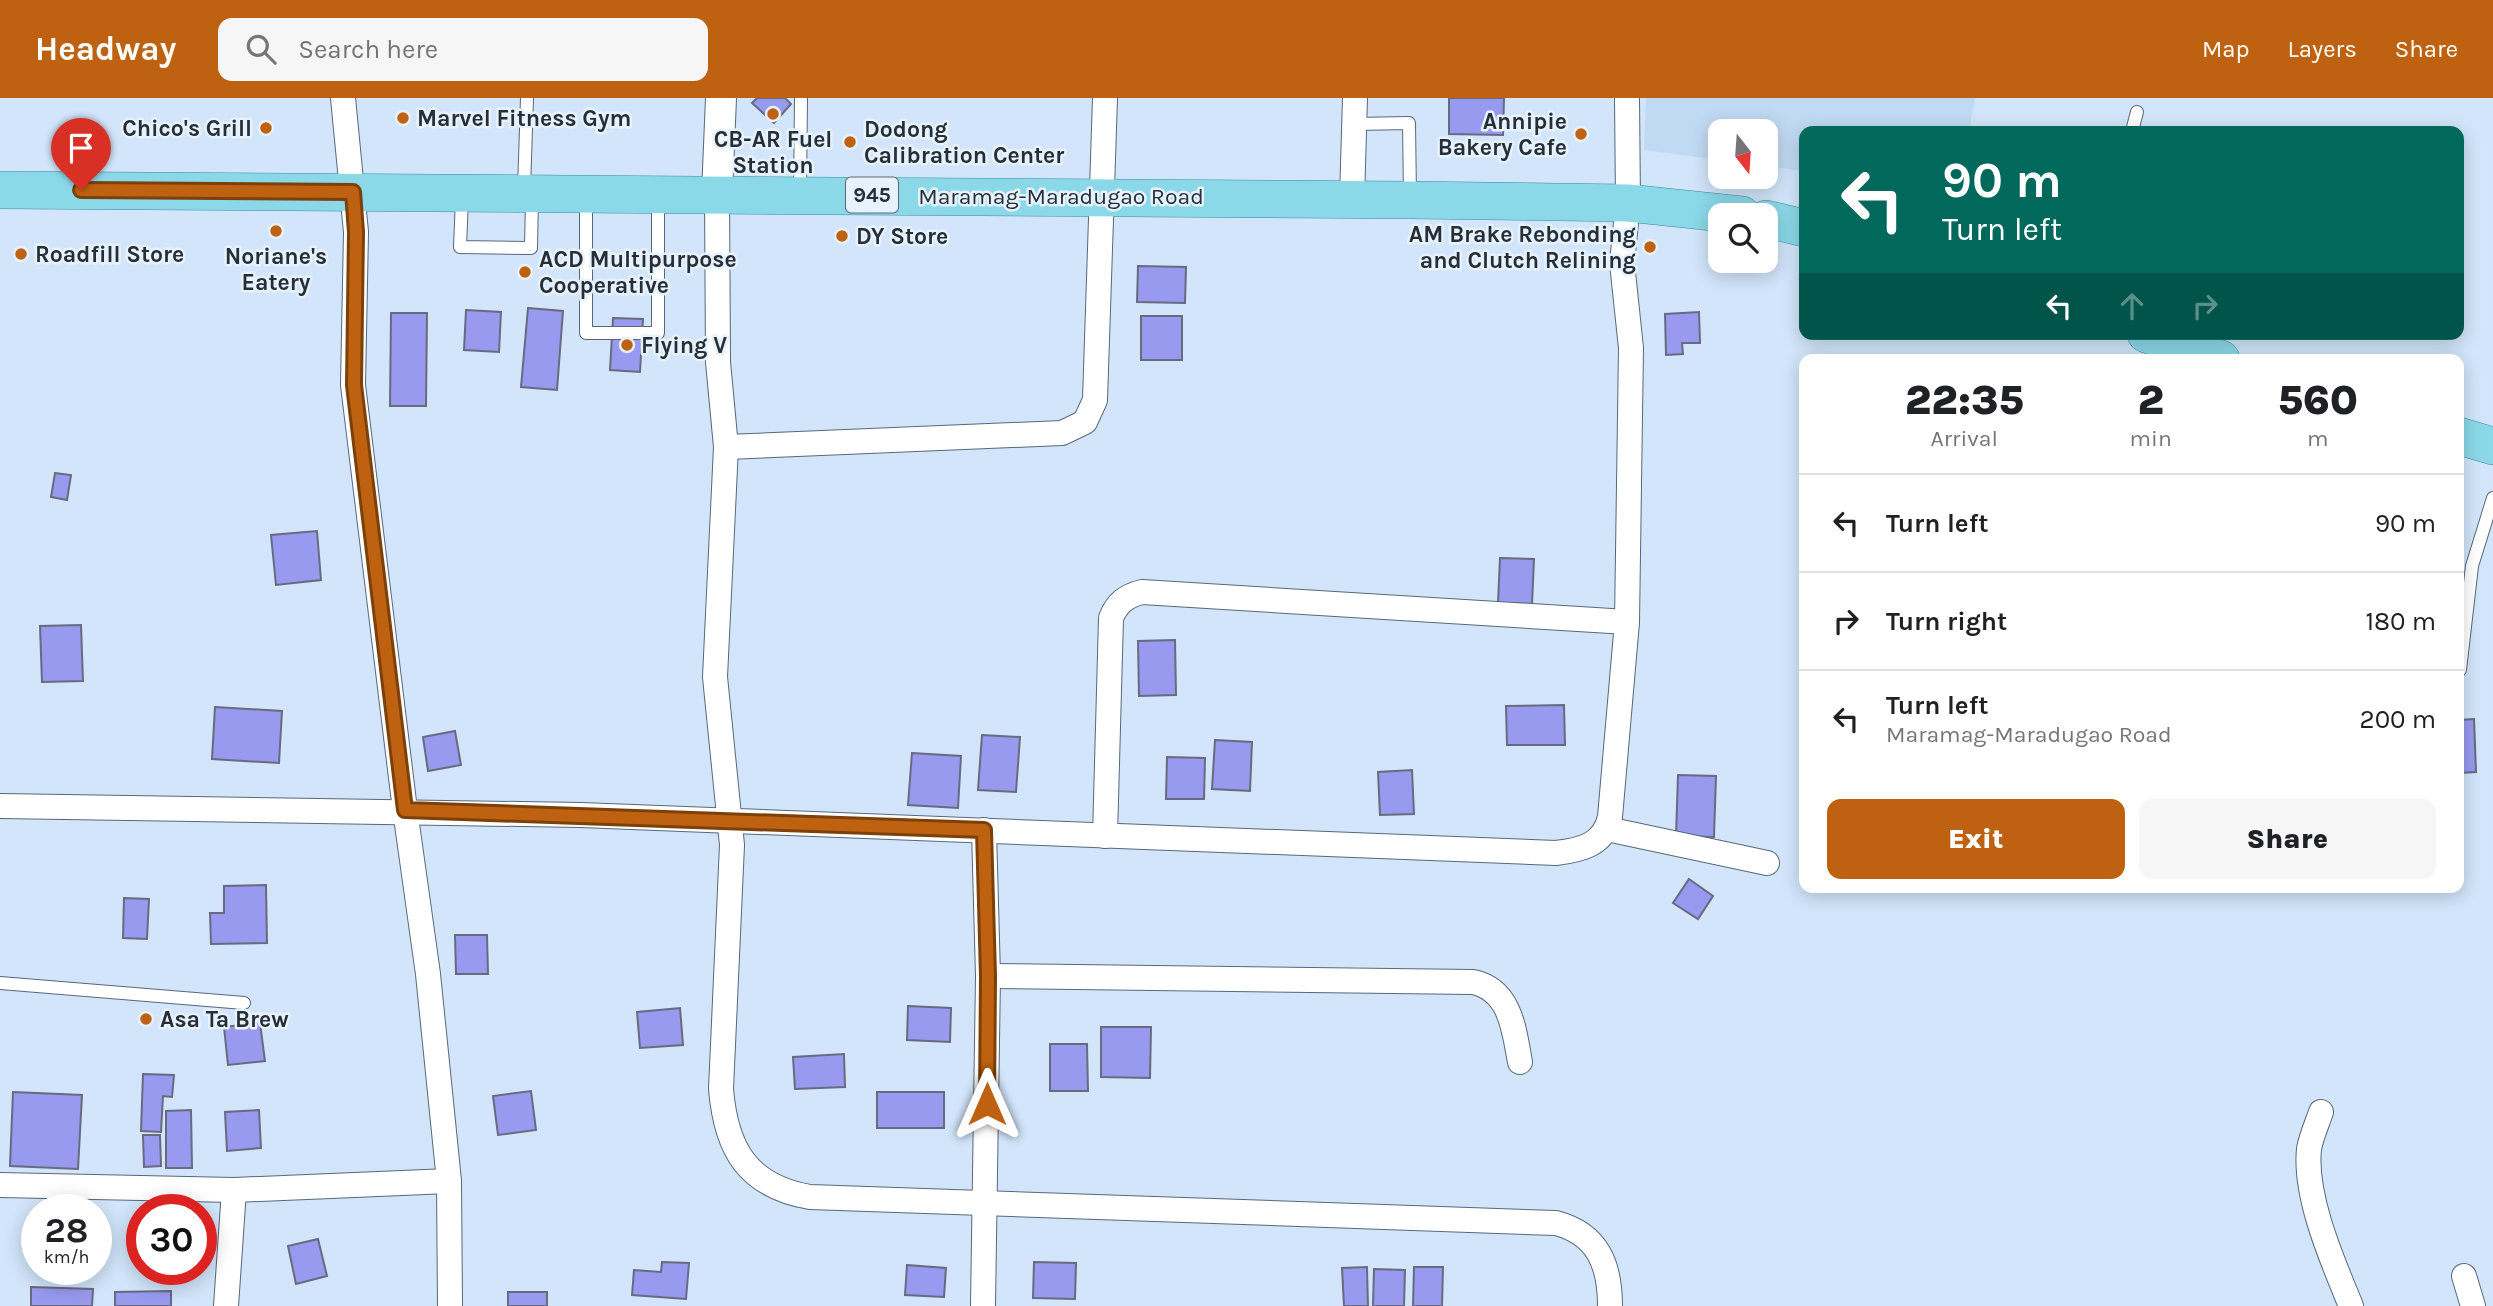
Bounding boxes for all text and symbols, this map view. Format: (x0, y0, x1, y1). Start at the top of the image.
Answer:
search box (218, 18, 708, 81)
text: Headway (35, 30, 176, 68)
icon: search (242, 30, 280, 68)
text: Search here (298, 34, 438, 65)
text: Map (2202, 35, 2250, 63)
text: Layers (2288, 35, 2357, 63)
text: Share (2395, 35, 2458, 63)
place label: Marvel Fitness Gym (417, 105, 631, 132)
marker: CB-AR Fuel Station (765, 106, 781, 122)
place label: Annipie Bakery Cafe (1438, 108, 1567, 161)
marker: Marvel Fitness Gym (395, 110, 411, 126)
place label: Chico's Grill (122, 115, 252, 142)
place label: Dodong Calibration Center (864, 116, 1064, 169)
pin (51, 118, 111, 190)
north arrow (1708, 119, 1778, 189)
map controls (1708, 119, 1778, 273)
marker: Chico's Grill (258, 120, 274, 136)
place label: CB-AR Fuel Station (714, 126, 832, 179)
marker: Annipie Bakery Cafe (1573, 126, 1589, 142)
icon: arrive (62, 129, 100, 167)
marker: Dodong Calibration Center (842, 134, 858, 150)
text: 90 m (1942, 152, 2062, 209)
icon: left (1827, 154, 1918, 245)
road number: 945 (846, 178, 898, 212)
street label: Maramag-Maradugao Road (918, 183, 1204, 210)
button: search (1708, 203, 1778, 273)
text: Turn left (1942, 211, 2062, 248)
place label: AM Brake Rebonding and Clutch Relining (1409, 221, 1636, 274)
marker: Noriane's Eatery (268, 223, 284, 239)
place label: DY Store (856, 223, 948, 250)
marker: DY Store (834, 228, 850, 244)
marker: AM Brake Rebonding and Clutch Relining (1642, 239, 1658, 255)
place label: Roadfill Store (35, 241, 184, 268)
place label: Noriane's Eatery (225, 243, 327, 296)
marker: Roadfill Store (13, 246, 29, 262)
place label: ACD Multipurpose Cooperative (539, 246, 737, 299)
marker: ACD Multipurpose Cooperative (517, 264, 533, 280)
icon: left (2040, 287, 2078, 325)
icon: ahead (2113, 287, 2151, 325)
icon: right (2186, 287, 2224, 325)
place label: Flying V (641, 332, 727, 359)
marker: Flying V (619, 337, 635, 353)
text: 22:35 (1905, 375, 2024, 425)
text: 2 (2137, 375, 2164, 425)
text: 560 (2278, 375, 2358, 425)
text: Arrival (1931, 425, 1998, 452)
text: min (2130, 425, 2172, 452)
text: m (2307, 425, 2329, 452)
icon: left (1827, 504, 1865, 542)
text: Turn left (1886, 508, 1988, 539)
text: 90 m (2375, 508, 2436, 539)
icon: right (1827, 602, 1865, 640)
text: Turn right (1886, 606, 2007, 637)
text: 180 m (2366, 606, 2436, 637)
text: Turn left (1886, 690, 1988, 721)
icon: left (1827, 700, 1865, 738)
text: 200 m (2360, 704, 2436, 735)
text: Maramag-Maradugao Road (1886, 721, 2172, 748)
button: Exit (1827, 799, 2125, 879)
button: Share (2139, 799, 2436, 879)
place label: Asa Ta Brew (160, 1006, 289, 1033)
marker: Asa Ta Brew (138, 1011, 154, 1027)
position arrow (950, 1067, 1024, 1141)
speed limit sign: 30 (126, 1194, 217, 1285)
text: 28 (45, 1210, 88, 1251)
text: km/h (44, 1246, 89, 1268)

